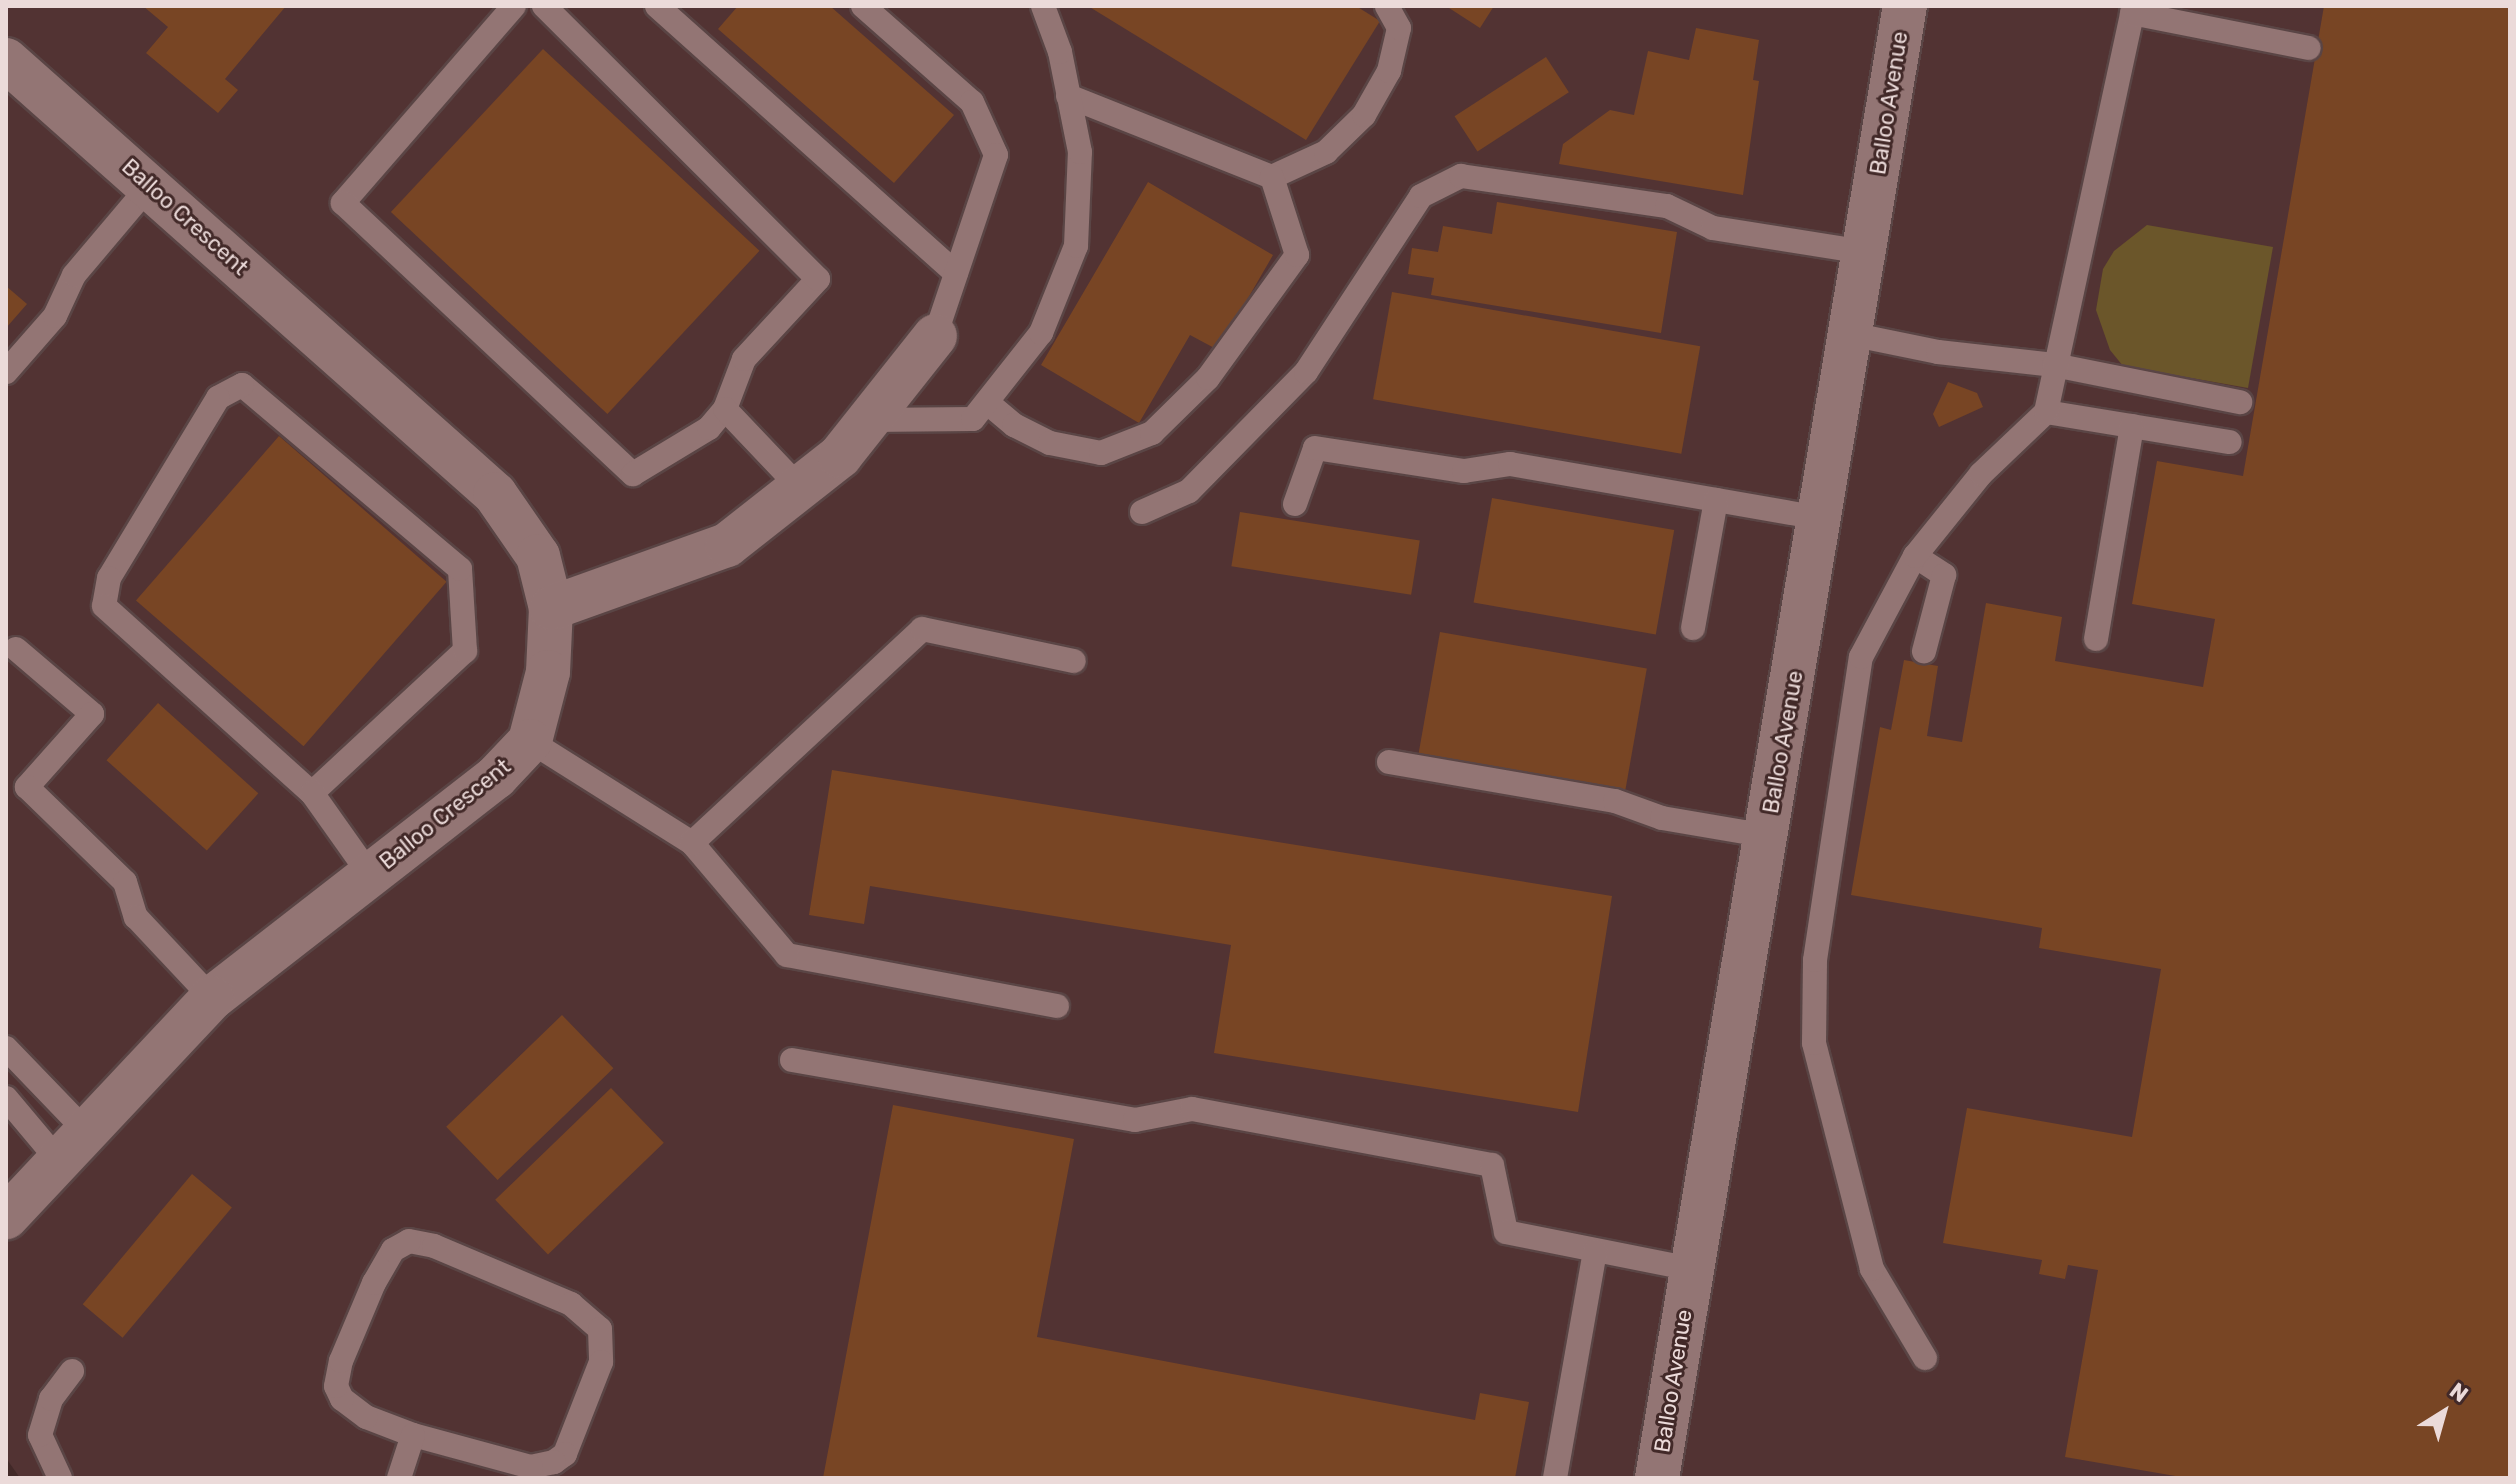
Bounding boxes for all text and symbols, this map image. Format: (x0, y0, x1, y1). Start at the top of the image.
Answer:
street label: Balloo Avenue (1865, 29, 1913, 177)
street label: Balloo Crescent (116, 153, 254, 281)
street label: Balloo Avenue (1757, 668, 1809, 816)
street label: Balloo Crescent (374, 753, 516, 875)
street label: Balloo Avenue (1649, 1307, 1697, 1455)
north arrow (2404, 1372, 2484, 1452)
text: N (2444, 1377, 2473, 1408)

